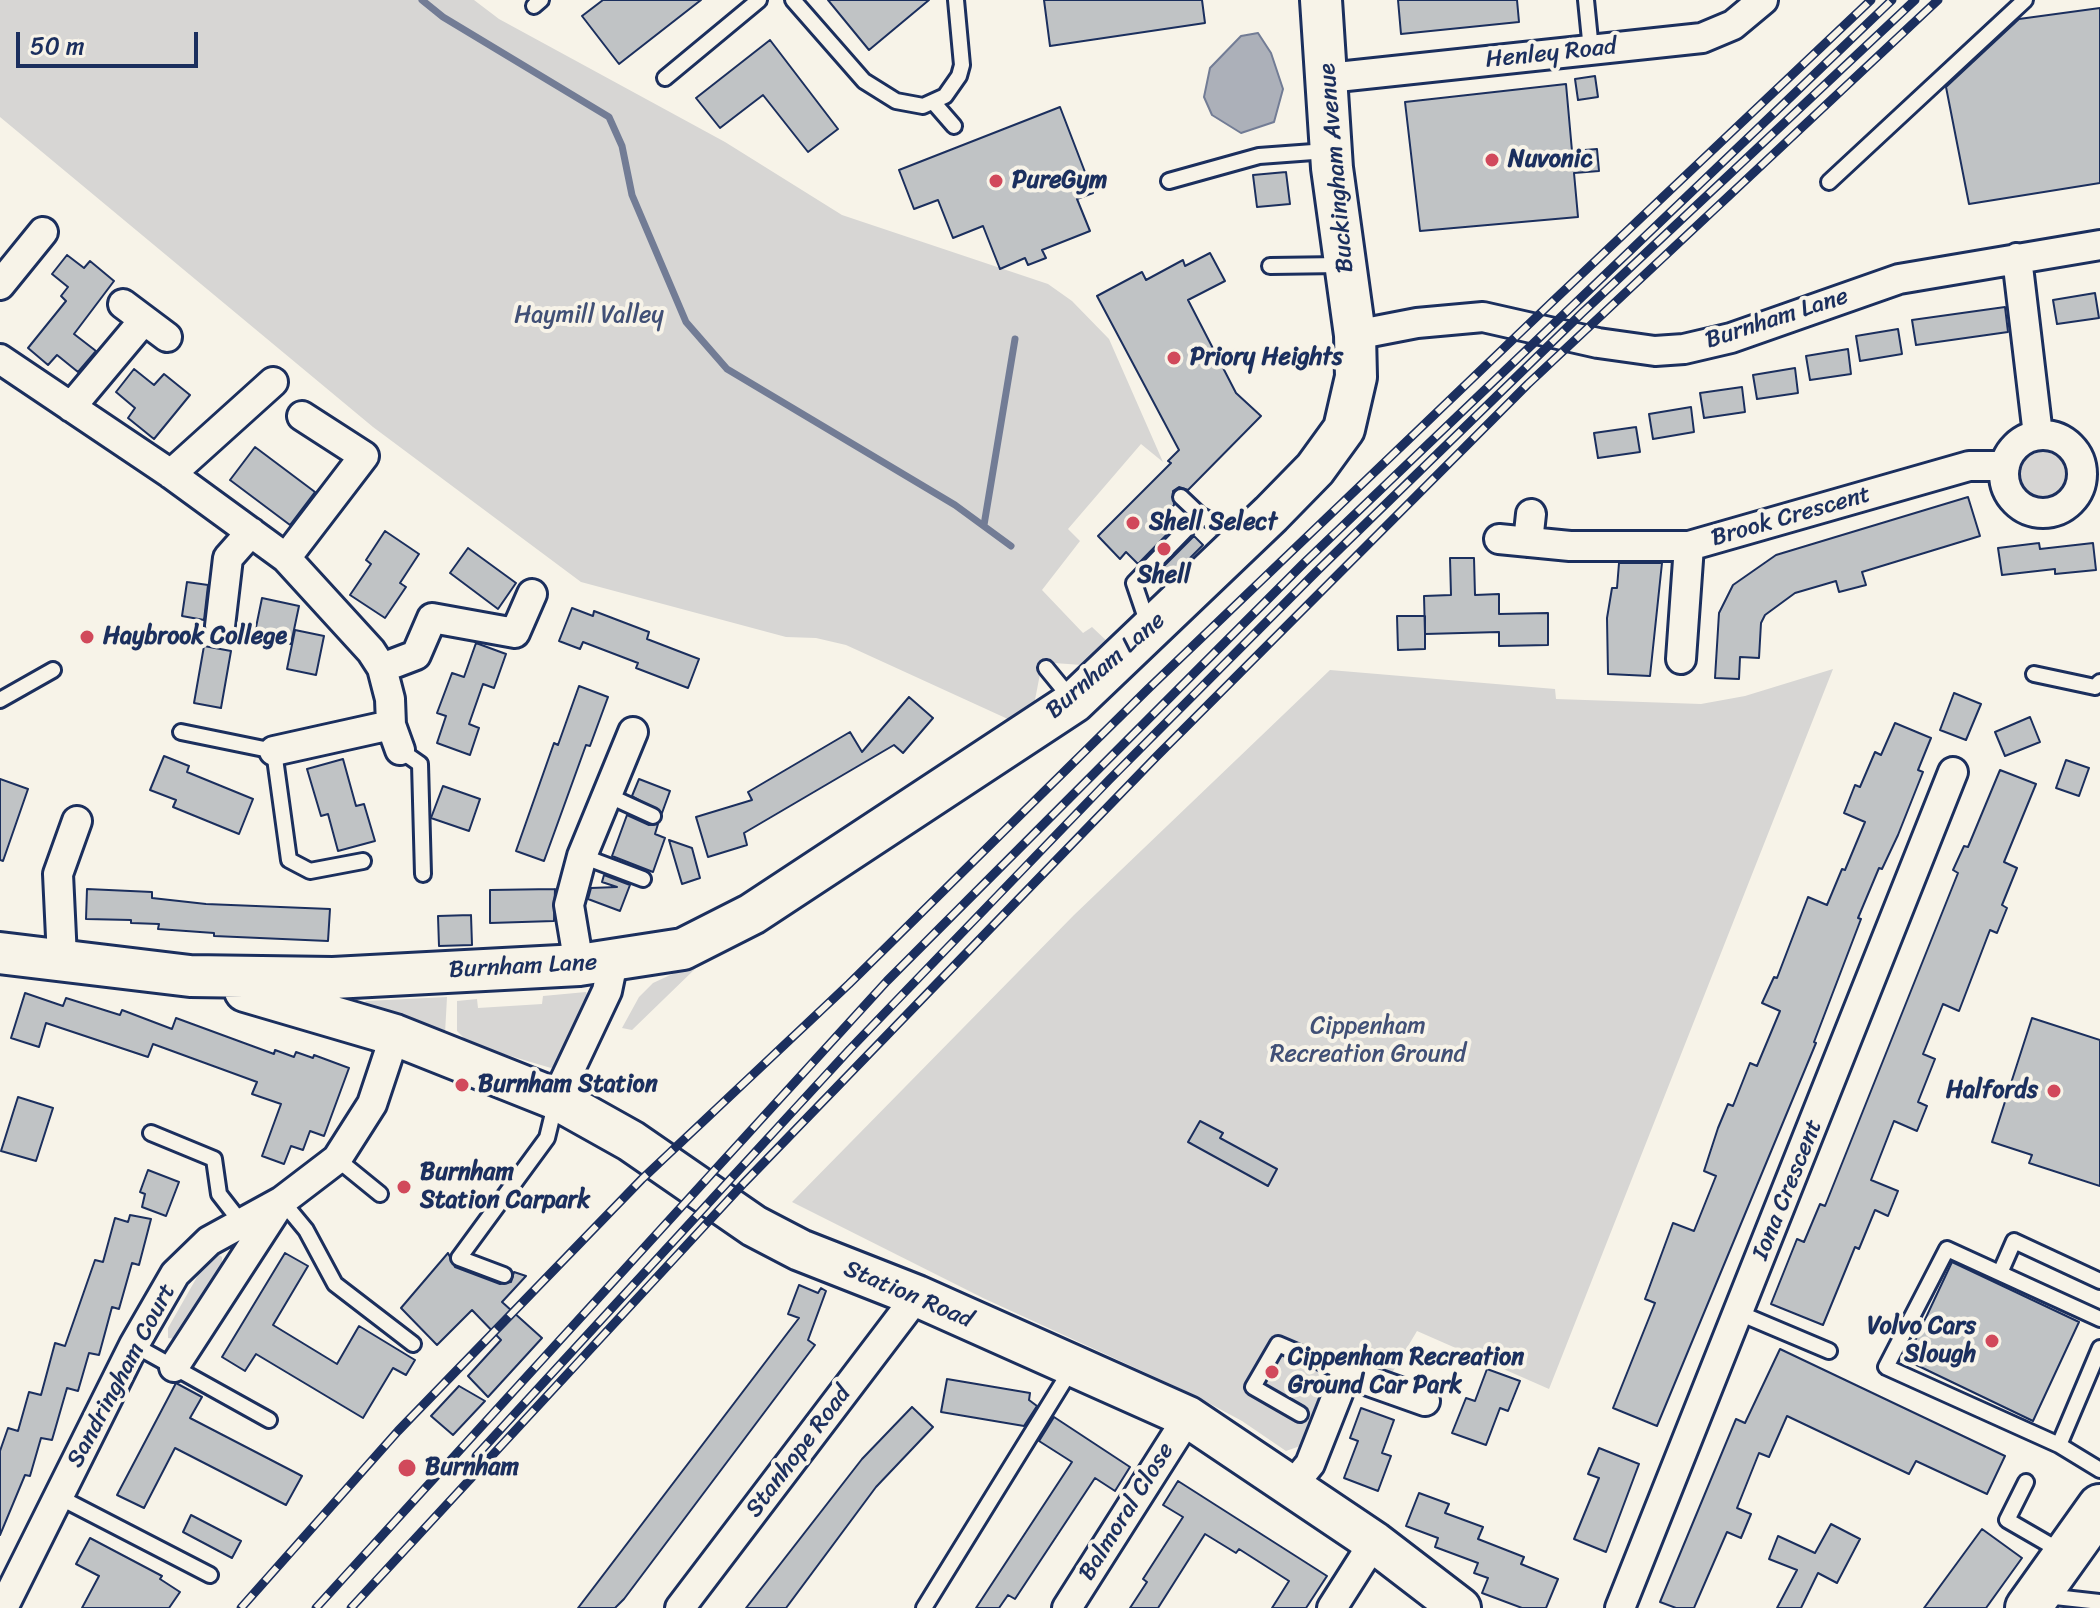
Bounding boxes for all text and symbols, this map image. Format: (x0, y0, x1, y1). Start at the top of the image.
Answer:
scale bar (20, 16, 202, 66)
text: 50 m (30, 25, 85, 67)
street label: Henley Road (1484, 33, 1618, 75)
street label: Buckingham Avenue (1313, 62, 1361, 274)
place label: Nuvonic (1508, 146, 1592, 174)
marker: Nuvonic (1483, 151, 1501, 169)
place label: PureGym (1012, 167, 1107, 195)
marker: PureGym (987, 172, 1005, 190)
street label: Burnham Lane (1702, 282, 1852, 356)
park label: Haymill Valley (514, 302, 664, 330)
place label: Priory Heights (1190, 344, 1343, 372)
marker: Priory Heights (1165, 349, 1183, 367)
street label: Brook Crescent (1708, 481, 1874, 553)
place label: Shell Select (1149, 509, 1277, 537)
marker: Shell Select (1124, 514, 1142, 532)
marker: Shell (1155, 540, 1173, 558)
place label: Shell (1137, 562, 1191, 590)
street label: Burnham Lane (1041, 606, 1171, 726)
place label: Haybrook College (103, 623, 287, 651)
marker: Haybrook College (78, 628, 96, 646)
street label: Burnham Lane (448, 949, 598, 985)
park label: Cippenham Recreation Ground (1270, 1013, 1466, 1069)
place label: Burnham Station (478, 1071, 658, 1099)
marker: Burnham Station (453, 1076, 471, 1094)
place label: Halfords (1946, 1077, 2038, 1105)
marker: Halfords (2045, 1082, 2063, 1100)
street label: Iona Crescent (1747, 1116, 1829, 1264)
place label: Burnham Station Carpark (420, 1159, 590, 1215)
marker: Burnham Station Carpark (395, 1178, 413, 1196)
street label: Station Road (839, 1255, 977, 1335)
street label: Sandringham Court (61, 1279, 183, 1473)
place label: Volvo Cars Slough (1867, 1313, 1976, 1369)
marker: Volvo Cars Slough (1983, 1332, 2001, 1350)
place label: Cippenham Recreation Ground Car Park (1288, 1344, 1524, 1400)
marker: Cippenham Recreation Ground Car Park (1263, 1363, 1281, 1381)
street label: Stanhope Road (740, 1381, 858, 1523)
street label: Balmoral Close (1073, 1438, 1181, 1586)
place label: Burnham (425, 1454, 519, 1482)
marker: Burnham (396, 1457, 418, 1479)

